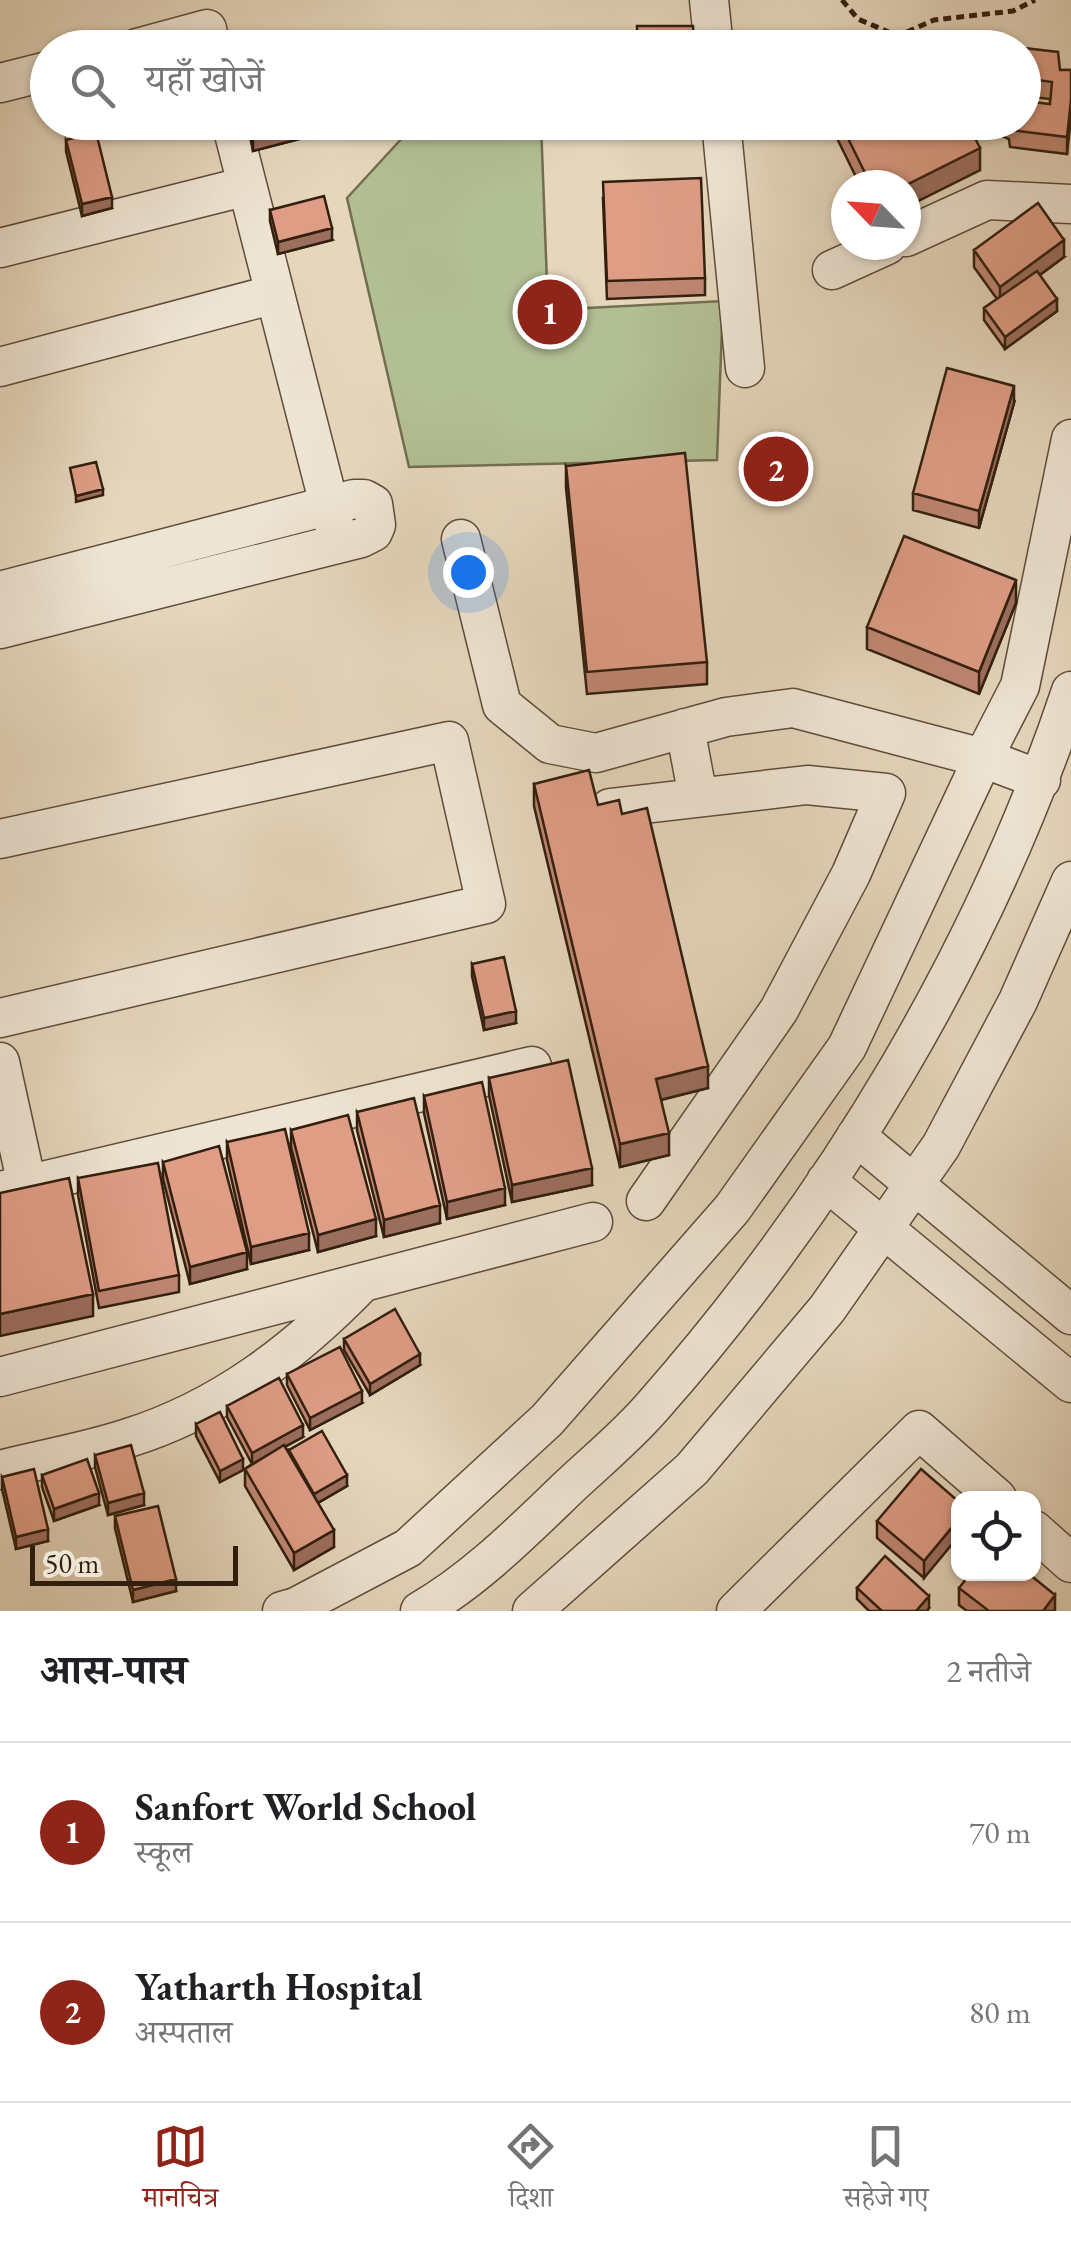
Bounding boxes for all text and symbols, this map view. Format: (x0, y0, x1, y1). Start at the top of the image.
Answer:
search box (30, 30, 1041, 140)
text: यहाँ खोजें (145, 54, 264, 103)
icon: search (65, 58, 120, 113)
north arrow (831, 170, 921, 260)
pin: 1 (518, 274, 582, 350)
pin: 2 (744, 432, 808, 506)
your location (443, 547, 494, 598)
map controls (951, 1491, 1041, 1581)
button: locate (951, 1491, 1041, 1581)
scale bar (30, 1541, 238, 1586)
text: 50 m (45, 1545, 99, 1581)
text: आस-पास (40, 1642, 187, 1697)
text: 2 नतीजे (946, 1650, 1031, 1692)
text: Sanfort World School (135, 1782, 476, 1831)
text: 1 (64, 1811, 81, 1853)
text: 70 m (969, 1811, 1031, 1853)
text: स्कूल (135, 1831, 192, 1873)
text: Yatharth Hospital (135, 1962, 423, 2011)
text: 2 (64, 1991, 81, 2033)
text: 80 m (969, 1991, 1031, 2033)
text: अस्पताल (135, 2011, 232, 2053)
tab: मानचित्र (142, 2119, 218, 2225)
tab: दिशा (503, 2119, 558, 2225)
tab: सहेजे गए (843, 2119, 929, 2225)

